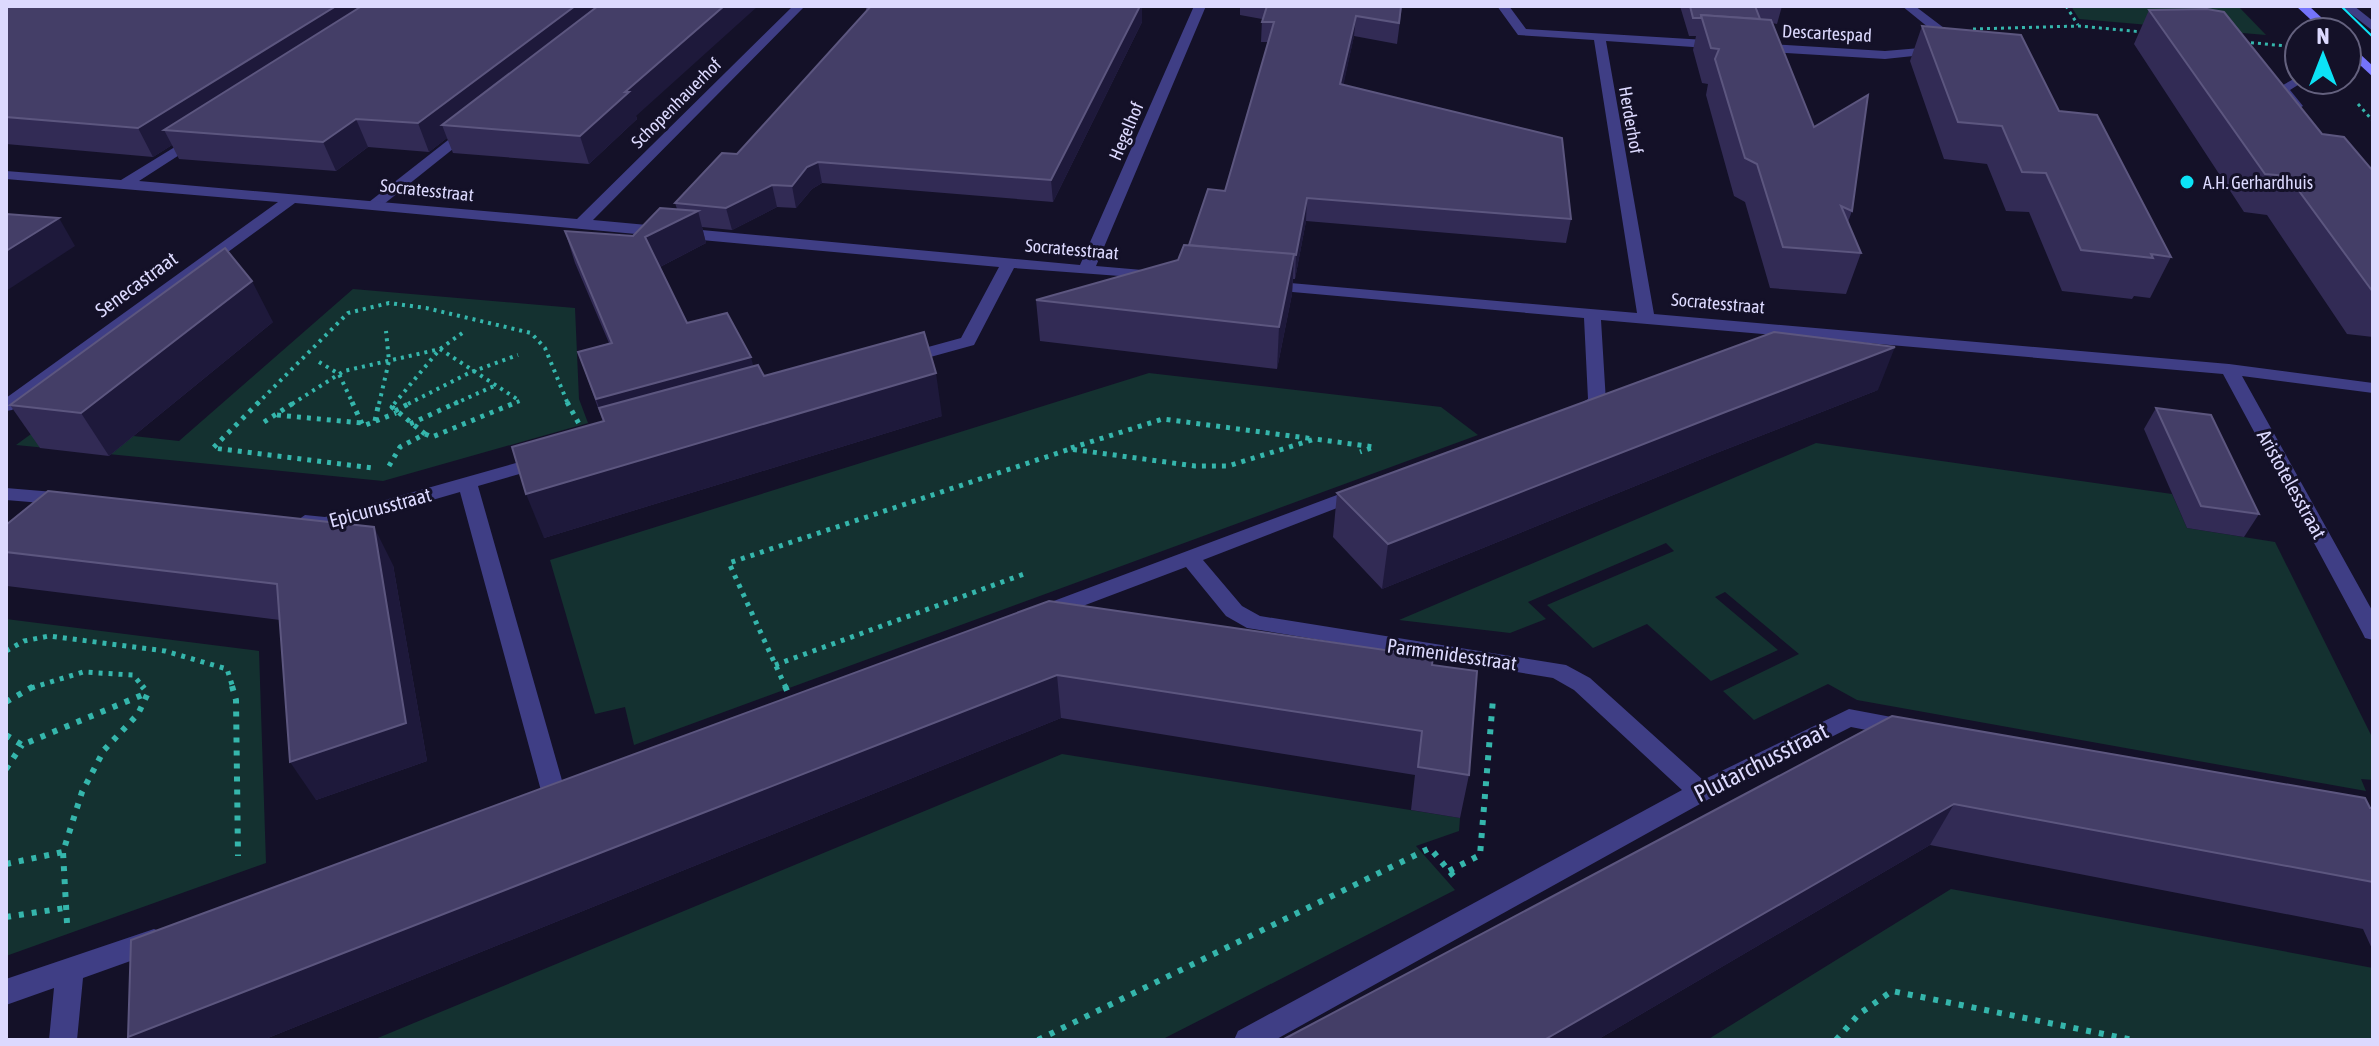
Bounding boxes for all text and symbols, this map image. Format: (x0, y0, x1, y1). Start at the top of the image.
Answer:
north arrow (2283, 16, 2363, 96)
street label: Descartespad (1782, 20, 1872, 46)
text: N (2317, 23, 2329, 49)
street label: Schopenhauerhof (627, 54, 725, 152)
street label: Herderhof (1615, 85, 1647, 155)
street label: Hegelhof (1104, 99, 1148, 163)
place label: A.H. Gerhardhuis (2203, 172, 2313, 193)
marker: A.H. Gerhardhuis (2178, 173, 2196, 191)
street label: Socratesstraat (379, 175, 475, 205)
street label: Socratesstraat (1024, 234, 1120, 264)
street label: Senecastraat (91, 246, 182, 321)
street label: Socratesstraat (1670, 288, 1766, 318)
street label: Aristotelesstraat (2253, 426, 2331, 543)
street label: Epicurusstraat (326, 482, 434, 532)
street label: Parmenidesstraat (1386, 634, 1519, 675)
street label: Plutarchusstraat (1690, 717, 1833, 807)

